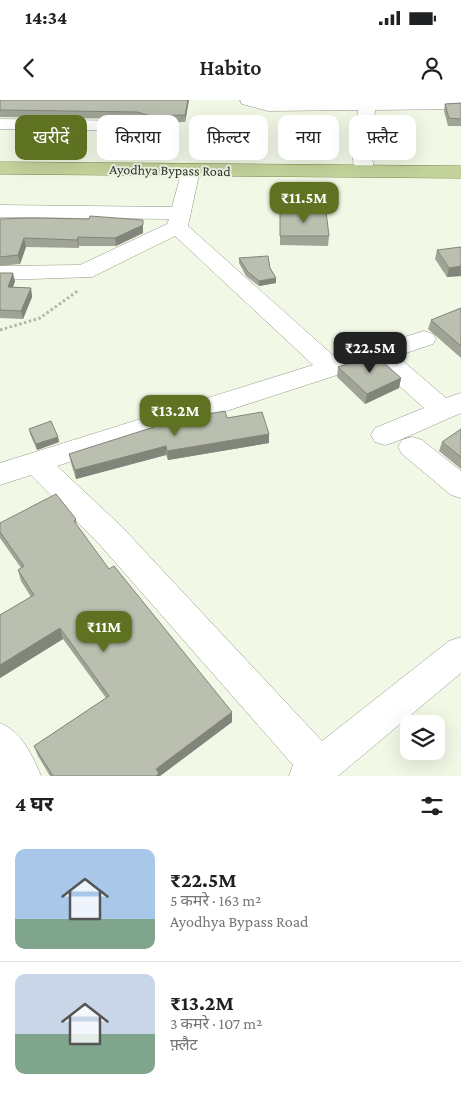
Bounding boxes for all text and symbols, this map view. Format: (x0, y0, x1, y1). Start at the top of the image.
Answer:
text: 14:34 (25, 7, 67, 28)
icon: back (15, 54, 43, 82)
icon: person (418, 54, 446, 82)
text: Habito (200, 55, 261, 80)
chip: खरीदें (15, 115, 87, 160)
chip: किराया (97, 115, 179, 160)
chip: फ़िल्टर (189, 115, 268, 160)
chip: नया (278, 115, 339, 160)
chip: फ़्लैट (349, 115, 416, 160)
street label: Ayodhya Bypass Road (109, 161, 231, 179)
pin: ₹11.5M (263, 182, 345, 224)
text: ₹11.5M (281, 189, 327, 206)
pin: ₹22.5M (329, 332, 411, 374)
text: ₹22.5M (345, 339, 395, 356)
pin: ₹13.2M (134, 394, 216, 437)
text: ₹13.2M (151, 402, 199, 419)
pin: ₹11M (74, 610, 134, 653)
text: ₹11M (87, 618, 121, 635)
map controls (400, 715, 445, 760)
button: layers (400, 715, 445, 760)
text: 4 घर (15, 792, 53, 816)
icon: filters (418, 792, 446, 820)
text: ₹22.5M (170, 868, 237, 892)
icon: home (55, 869, 115, 929)
text: 5 कमरे · 163 m² (170, 892, 261, 909)
text: Ayodhya Bypass Road (170, 913, 309, 930)
text: ₹13.2M (170, 991, 234, 1015)
icon: home (55, 994, 115, 1054)
text: 3 कमरे · 107 m² (170, 1015, 262, 1032)
text: फ़्लैट (170, 1036, 198, 1053)

